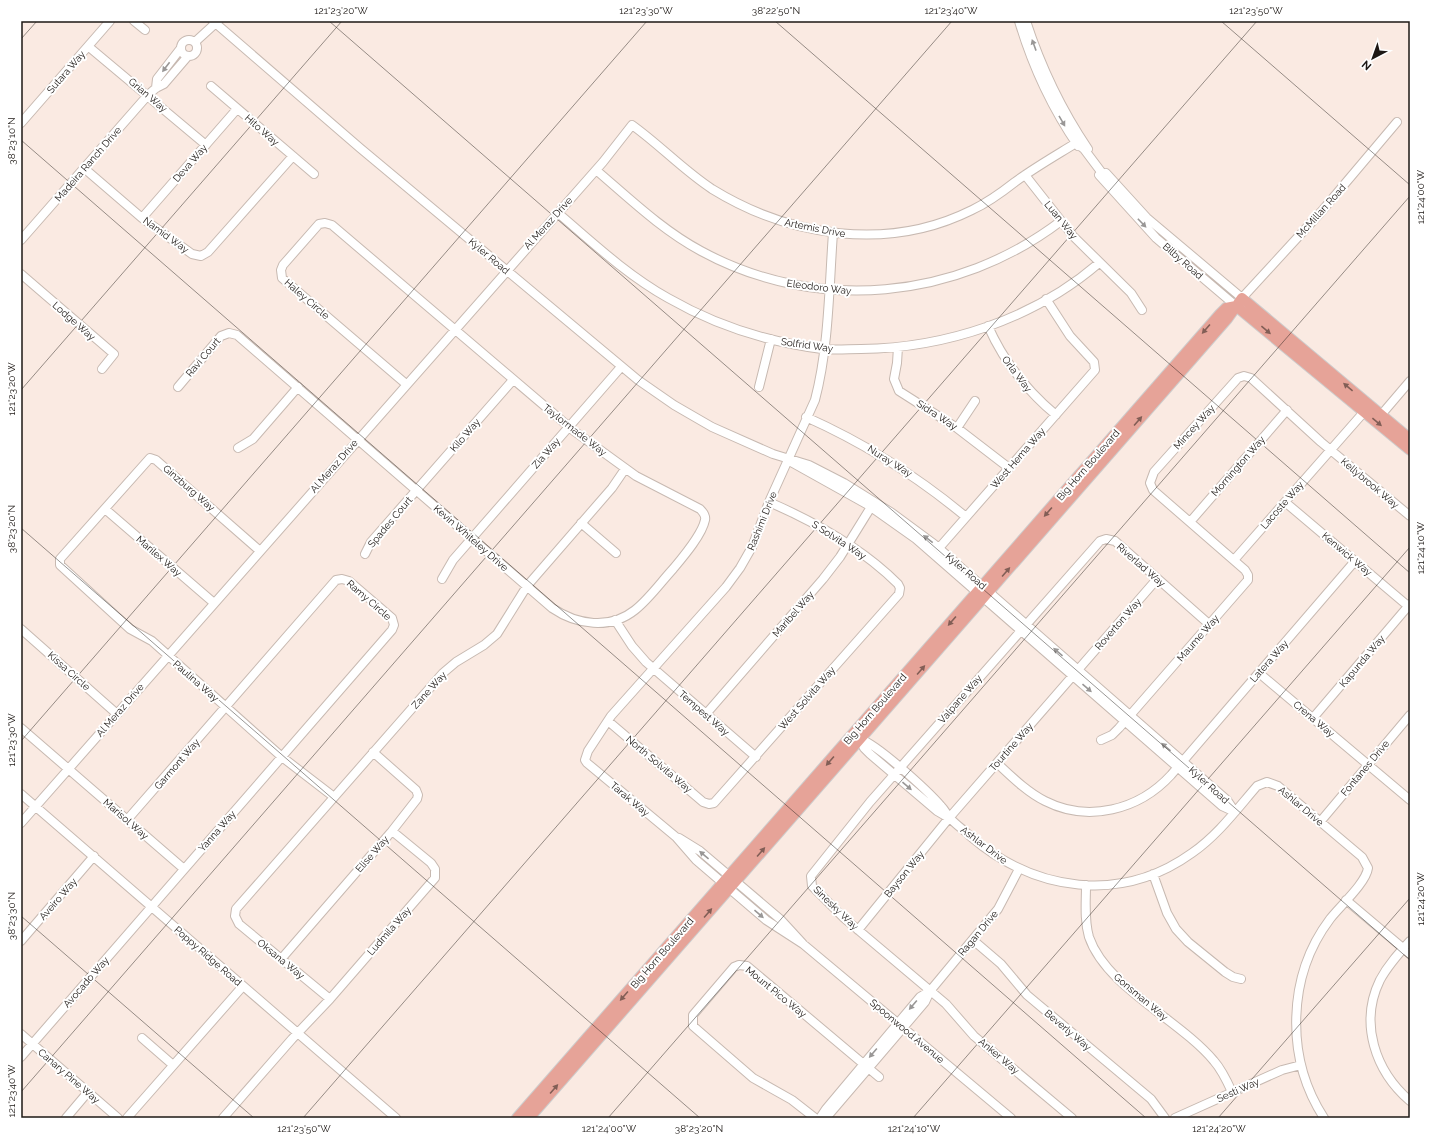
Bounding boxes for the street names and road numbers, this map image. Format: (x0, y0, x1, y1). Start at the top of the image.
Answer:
street label: Sutara Way (45, 48, 88, 95)
street label: Grian Way (126, 76, 170, 115)
street label: Hito Way (243, 112, 282, 148)
street label: Madeira Ranch Drive (53, 124, 124, 204)
street label: Deva Way (171, 141, 210, 184)
street label: McMillan Road (1294, 182, 1348, 240)
street label: Al Meraz Drive (522, 194, 574, 251)
street label: Luan Way (1042, 199, 1080, 242)
street label: Namid Way (141, 215, 191, 256)
street label: Artemis Drive (784, 217, 847, 239)
street label: Kyler Road (466, 236, 512, 276)
street label: Bilby Road (1161, 241, 1205, 281)
street label: Haley Circle (282, 277, 332, 321)
street label: Eleodoro Way (786, 278, 852, 296)
street label: Lodge Way (50, 300, 98, 343)
street label: Ravi Court (184, 335, 223, 379)
street label: Solfrid Way (780, 336, 834, 354)
street label: Orla Way (1000, 354, 1034, 395)
street label: Sidra Way (915, 398, 960, 433)
street label: Taylormade Way (541, 402, 609, 459)
street label: Mincey Way (1171, 402, 1217, 451)
street label: Kilo Way (448, 416, 483, 454)
street label: West Hema Way (989, 425, 1048, 491)
street label: Big Horn Boulevard (1054, 427, 1122, 503)
street label: Mornington Way (1209, 433, 1267, 498)
street label: Zia Way (530, 435, 563, 470)
street label: Al Meraz Drive (308, 437, 360, 495)
street label: Nuray Way (866, 443, 915, 479)
street label: Kellybrook Way (1339, 456, 1402, 511)
street label: Ginzburg Way (161, 463, 217, 514)
street label: Lacoste Way (1258, 479, 1306, 531)
street label: Rashimi Drive (745, 490, 779, 552)
street label: Spades Court (366, 494, 415, 550)
street label: Kevin Whiteley Drive (432, 503, 511, 573)
street label: S Solvita Way (810, 518, 869, 562)
street label: Kenwick Way (1320, 530, 1375, 578)
street label: Marilex Way (134, 533, 184, 579)
street label: Riverlad Way (1115, 541, 1168, 589)
street label: Kyler Road (944, 550, 988, 592)
street label: Ramy Circle (345, 578, 394, 622)
street label: Maribel Way (770, 588, 816, 639)
street label: Roverton Way (1093, 596, 1144, 652)
street label: Maume Way (1175, 612, 1222, 664)
street label: Kapunda Way (1337, 632, 1387, 689)
street label: Latera Way (1248, 637, 1291, 684)
street label: Kissa Circle (46, 649, 92, 693)
street label: Paulina Way (171, 658, 221, 704)
street label: West Solvita Way (777, 664, 838, 732)
street label: Zane Way (409, 669, 449, 711)
street label: Big Horn Boulevard (841, 671, 909, 747)
street label: Valpane Way (936, 672, 984, 725)
street label: Al Meraz Drive (94, 681, 146, 739)
street label: Tempest Way (677, 688, 732, 738)
street label: Crena Way (1291, 699, 1337, 740)
street label: Tourtine Way (987, 720, 1035, 773)
street label: North Solvita Way (624, 733, 695, 795)
street label: Garmont Way (152, 736, 202, 791)
street label: Fontanes Drive (1339, 738, 1391, 798)
street label: Kyler Road (1187, 764, 1231, 806)
street label: Tarak Way (608, 779, 652, 819)
street label: Ashlar Drive (1276, 784, 1326, 828)
street label: Marisol Way (101, 797, 151, 842)
street label: Yanna Way (196, 808, 238, 854)
street label: Ashlar Drive (959, 824, 1009, 866)
street label: Elise Way (353, 833, 391, 874)
street label: Bayson Way (882, 848, 926, 899)
street label: Aveiro Way (37, 875, 80, 922)
street label: Sinesky Way (811, 884, 861, 933)
street label: Ludmila Way (365, 904, 413, 957)
street label: Ragan Drive (956, 908, 1000, 958)
street label: Big Horn Boulevard (628, 915, 696, 991)
street label: Poppy Ridge Road (172, 924, 244, 988)
street label: Oksana Way (255, 937, 307, 982)
street label: Avocado Way (61, 954, 111, 1010)
street label: Mount Pico Way (743, 964, 809, 1020)
street label: Gonsman Way (1112, 971, 1171, 1023)
street label: Spoonwood Avenue (868, 997, 946, 1065)
street label: Beverly Way (1042, 1007, 1094, 1053)
street label: Anker Way (976, 1036, 1022, 1077)
street label: Canary Pine Way (36, 1046, 102, 1106)
street label: Sesti Way (1215, 1076, 1261, 1104)

